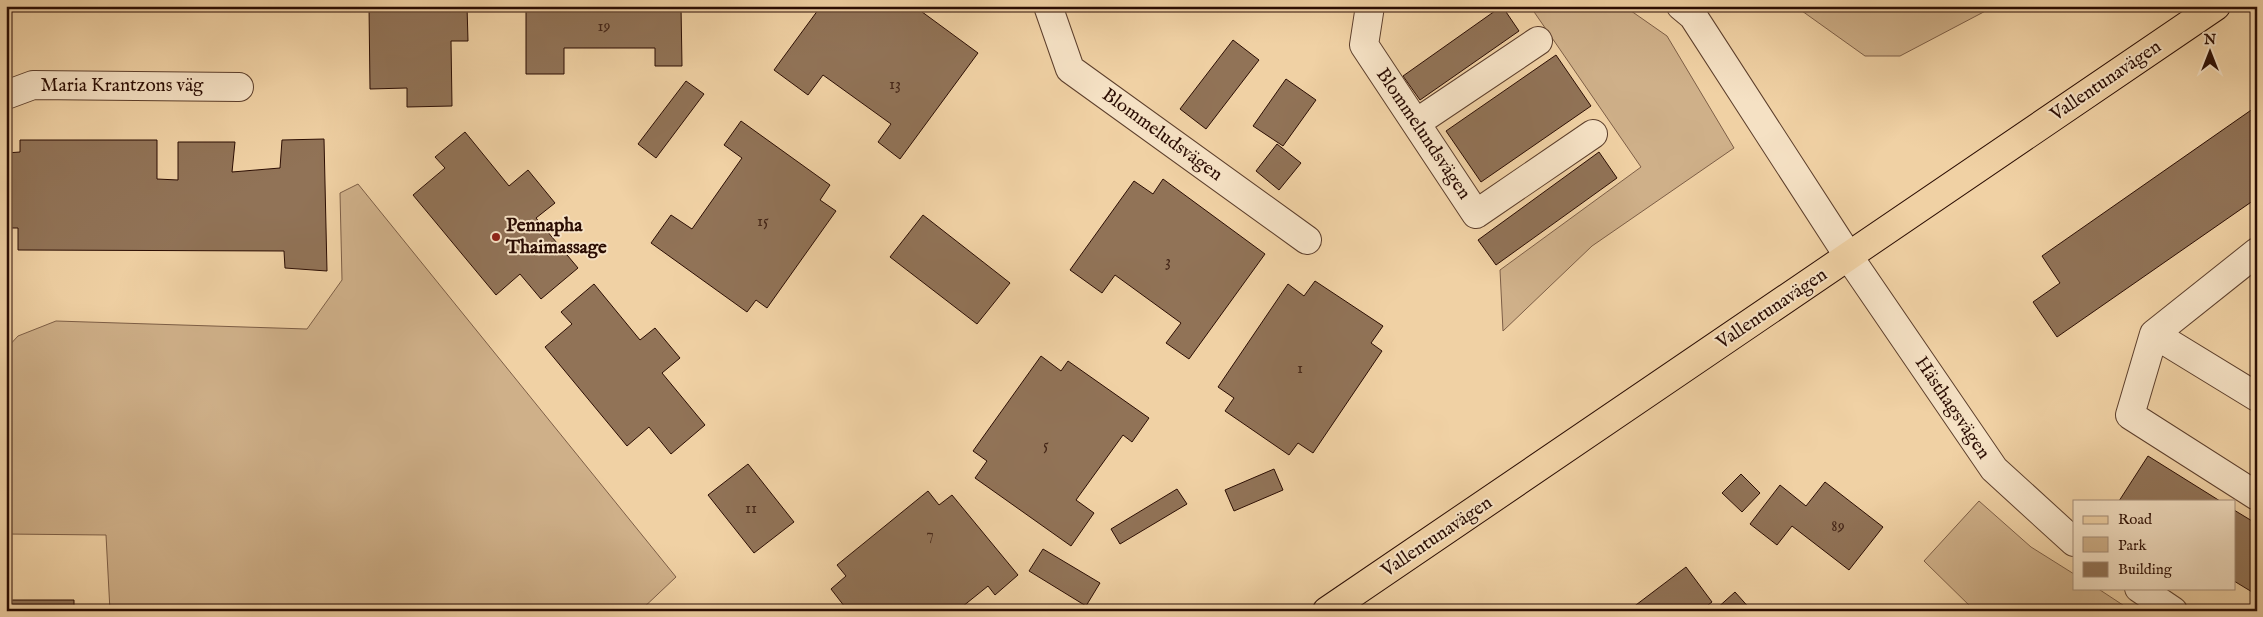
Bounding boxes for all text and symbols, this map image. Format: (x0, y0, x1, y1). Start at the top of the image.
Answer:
house number: 19 (598, 17, 610, 37)
north arrow (2186, 28, 2236, 78)
text: N (2203, 31, 2216, 49)
street label: Vallentunavägen (2045, 35, 2166, 128)
street label: Blommelundsvägen (1370, 64, 1476, 204)
street label: Maria Krantzons väg (41, 74, 204, 98)
house number: 13 (889, 75, 901, 95)
street label: Blommeludsvägen (1097, 83, 1227, 187)
house number: 15 (757, 212, 769, 232)
place label: Pennapha Thaimassage (505, 214, 607, 260)
marker: Pennapha Thaimassage (490, 231, 502, 243)
house number: 3 (1165, 252, 1171, 272)
street label: Vallentunavägen (1711, 263, 1832, 356)
street label: Hästhagsvägen (1909, 352, 1995, 464)
house number: 1 (1297, 359, 1303, 379)
house number: 5 (1043, 436, 1049, 456)
street label: Vallentunavägen (1376, 491, 1497, 584)
house number: 11 (745, 499, 757, 519)
legend (2073, 500, 2236, 590)
text: Road (2118, 510, 2153, 529)
house number: 89 (1831, 517, 1845, 537)
house number: 7 (926, 525, 934, 545)
text: Park (2118, 536, 2148, 555)
text: Building (2118, 560, 2173, 579)

